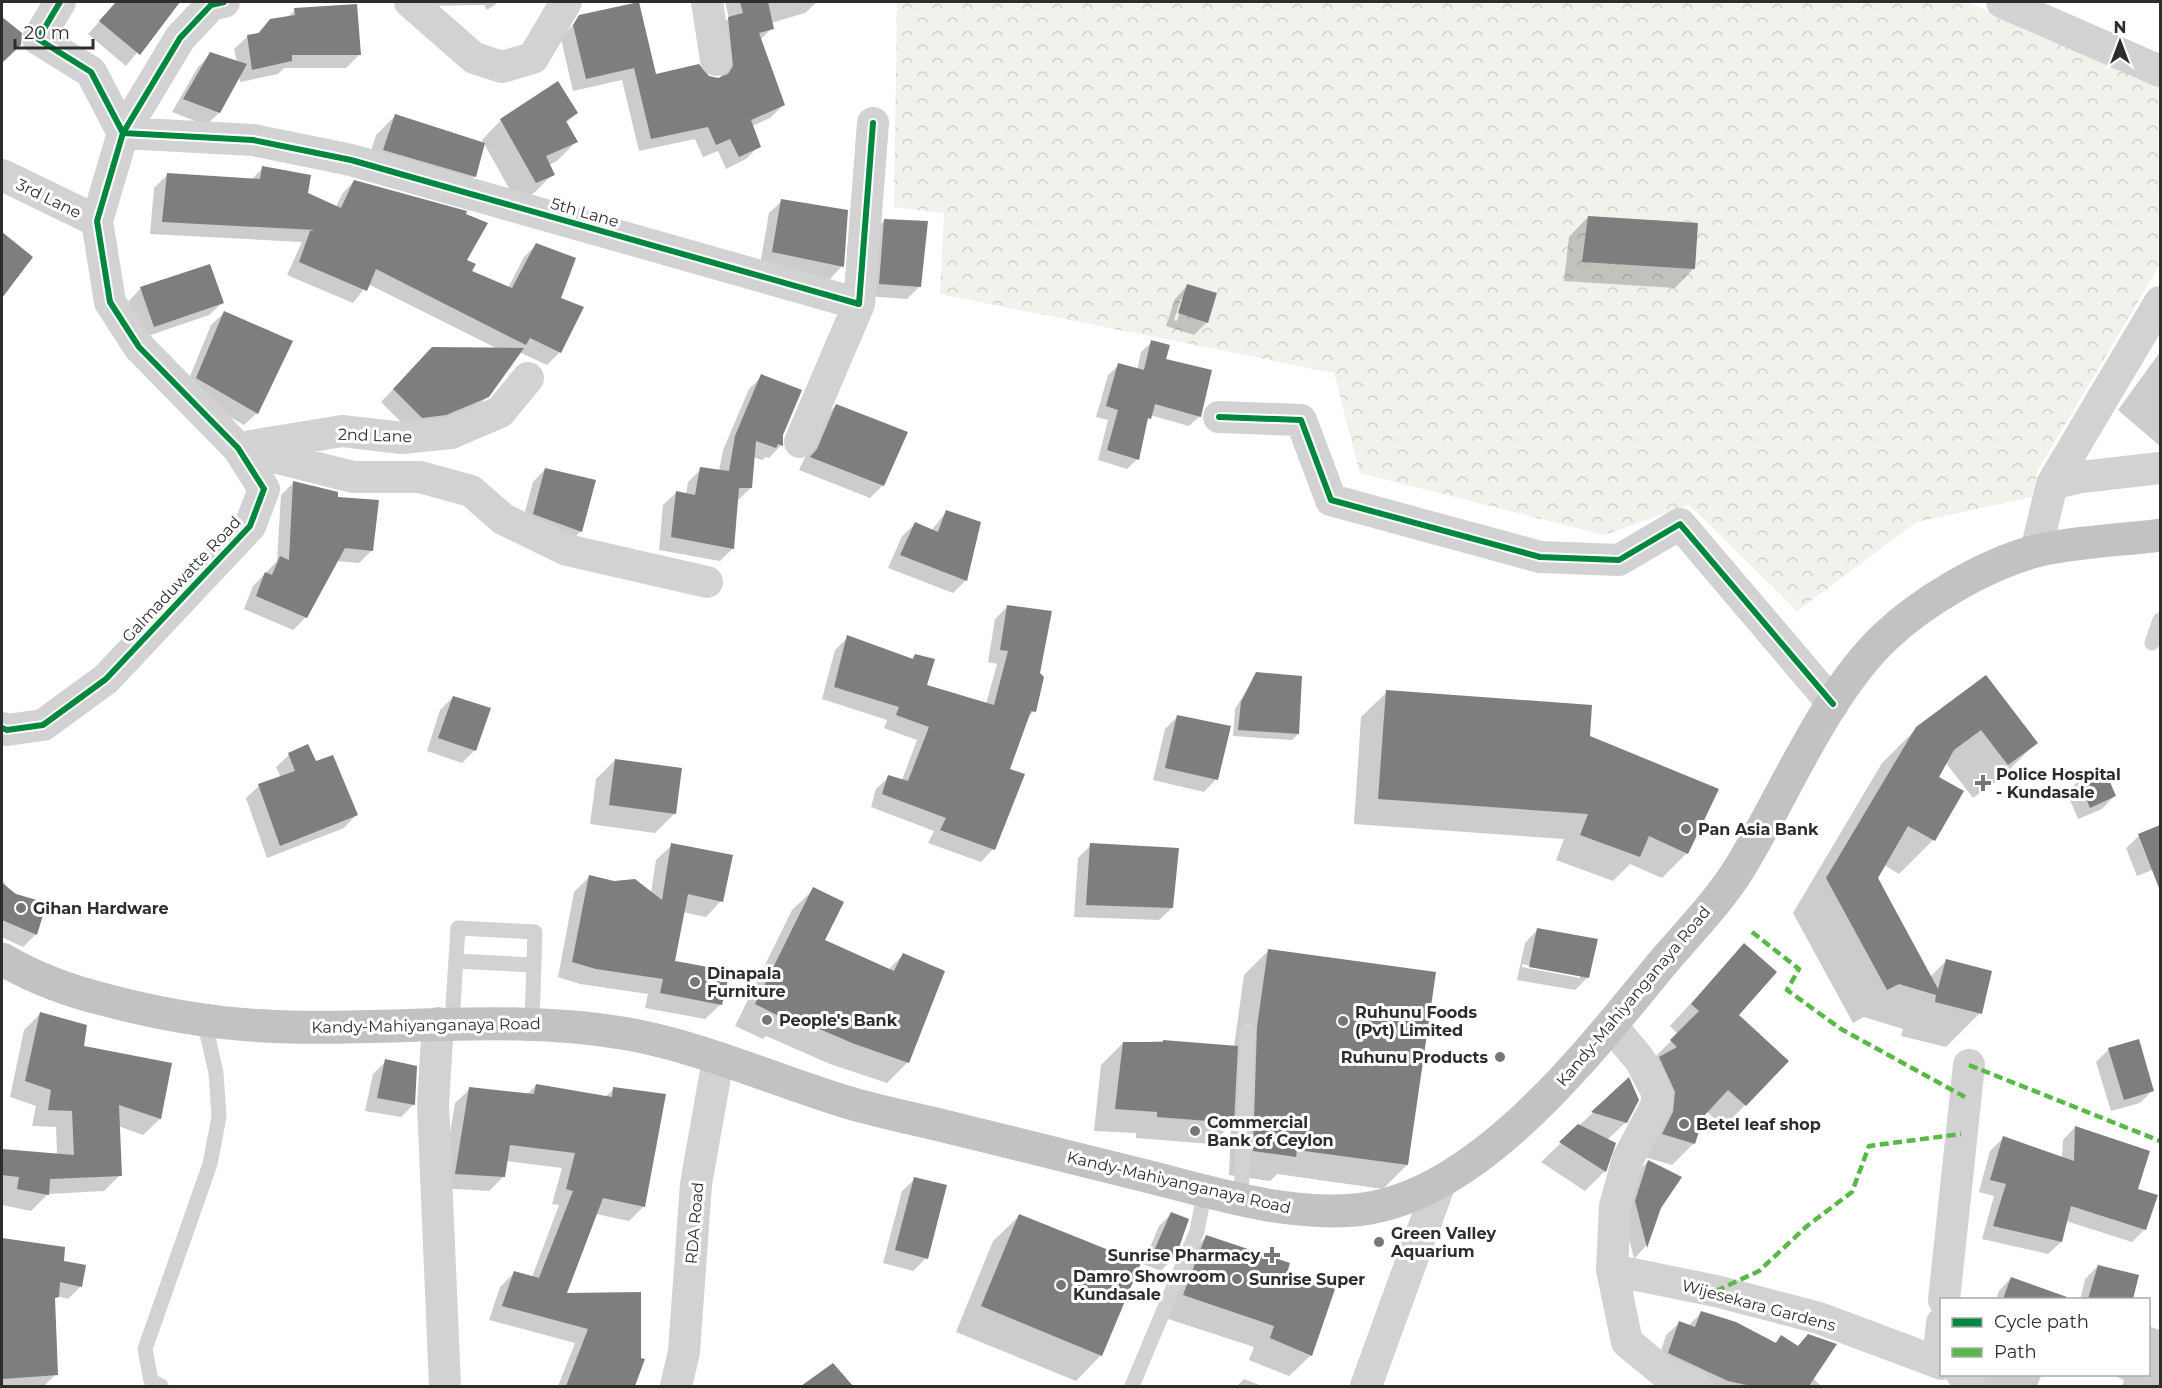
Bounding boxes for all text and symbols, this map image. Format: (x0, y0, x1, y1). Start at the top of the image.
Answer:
scale bar (15, 12, 93, 50)
north arrow (2090, 12, 2150, 72)
text: N (2114, 18, 2126, 37)
text: 20 m (24, 22, 70, 44)
street label: 3rd Lane (13, 175, 84, 222)
street label: 5th Lane (549, 194, 621, 231)
street label: 2nd Lane (338, 425, 412, 446)
street label: Galmaduwatte Road (118, 512, 245, 646)
place label: Police Hospital - Kundasale (1996, 765, 2121, 802)
marker: Police Hospital - Kundasale (1974, 774, 1992, 792)
place label: Pan Asia Bank (1698, 820, 1819, 839)
marker: Pan Asia Bank (1679, 822, 1693, 836)
place label: Gihan Hardware (33, 899, 169, 918)
marker: Gihan Hardware (14, 901, 28, 915)
street label: Kandy-Mahiyanganaya Road (1552, 902, 1714, 1090)
place label: Dinapala Furniture (707, 964, 786, 1001)
marker: Dinapala Furniture (688, 975, 702, 989)
place label: Ruhunu Foods (Pvt) Limited (1355, 1003, 1477, 1040)
place label: People's Bank (779, 1011, 898, 1030)
marker: People's Bank (760, 1013, 774, 1027)
street label: Kandy-Mahiyanganaya Road (311, 1014, 541, 1037)
marker: Ruhunu Foods (Pvt) Limited (1336, 1014, 1350, 1028)
place label: Ruhunu Products (1341, 1048, 1488, 1067)
marker: Ruhunu Products (1493, 1050, 1507, 1064)
place label: Commercial Bank of Ceylon (1207, 1113, 1334, 1150)
place label: Betel leaf shop (1696, 1115, 1821, 1134)
marker: Betel leaf shop (1677, 1117, 1691, 1131)
marker: Commercial Bank of Ceylon (1188, 1124, 1202, 1138)
street label: Kandy-Mahiyanganaya Road (1065, 1147, 1293, 1218)
street label: RDA Road (681, 1181, 708, 1265)
place label: Green Valley Aquarium (1390, 1224, 1497, 1261)
marker: Green Valley Aquarium (1372, 1235, 1386, 1249)
place label: Sunrise Pharmacy (1108, 1246, 1260, 1265)
marker: Sunrise Pharmacy (1265, 1248, 1279, 1262)
place label: Damro Showroom Kundasale (1073, 1267, 1226, 1304)
place label: Sunrise Super (1249, 1270, 1365, 1289)
marker: Sunrise Super (1230, 1272, 1244, 1286)
street label: Wijesekara Gardens (1680, 1276, 1838, 1335)
marker: Damro Showroom Kundasale (1054, 1278, 1068, 1292)
legend (1940, 1298, 2150, 1376)
text: Cycle path (1994, 1311, 2089, 1333)
text: Path (1994, 1341, 2037, 1363)

